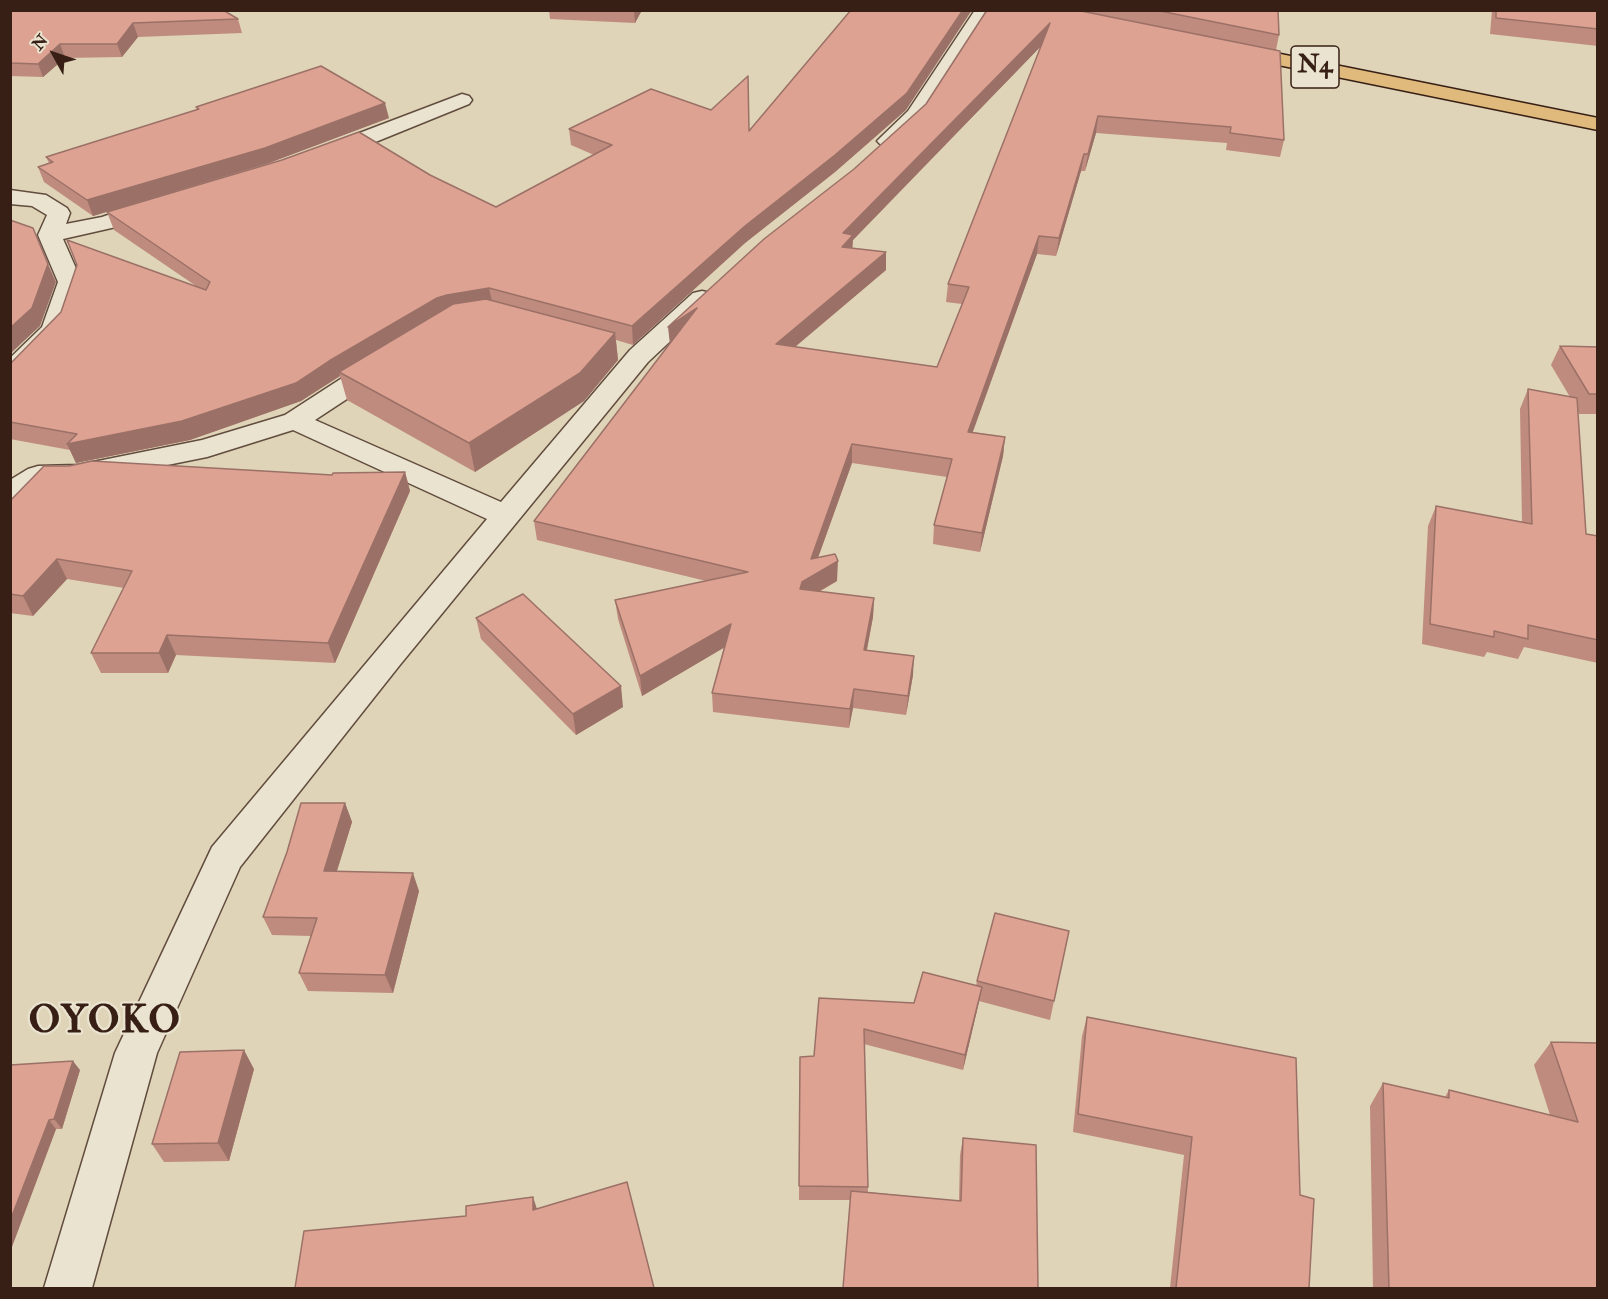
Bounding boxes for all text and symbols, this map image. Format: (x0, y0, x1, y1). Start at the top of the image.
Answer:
north arrow (24, 24, 84, 84)
text: N (28, 31, 52, 54)
road number: N4 (1291, 46, 1339, 88)
district label: OYOKO (29, 1001, 181, 1047)

